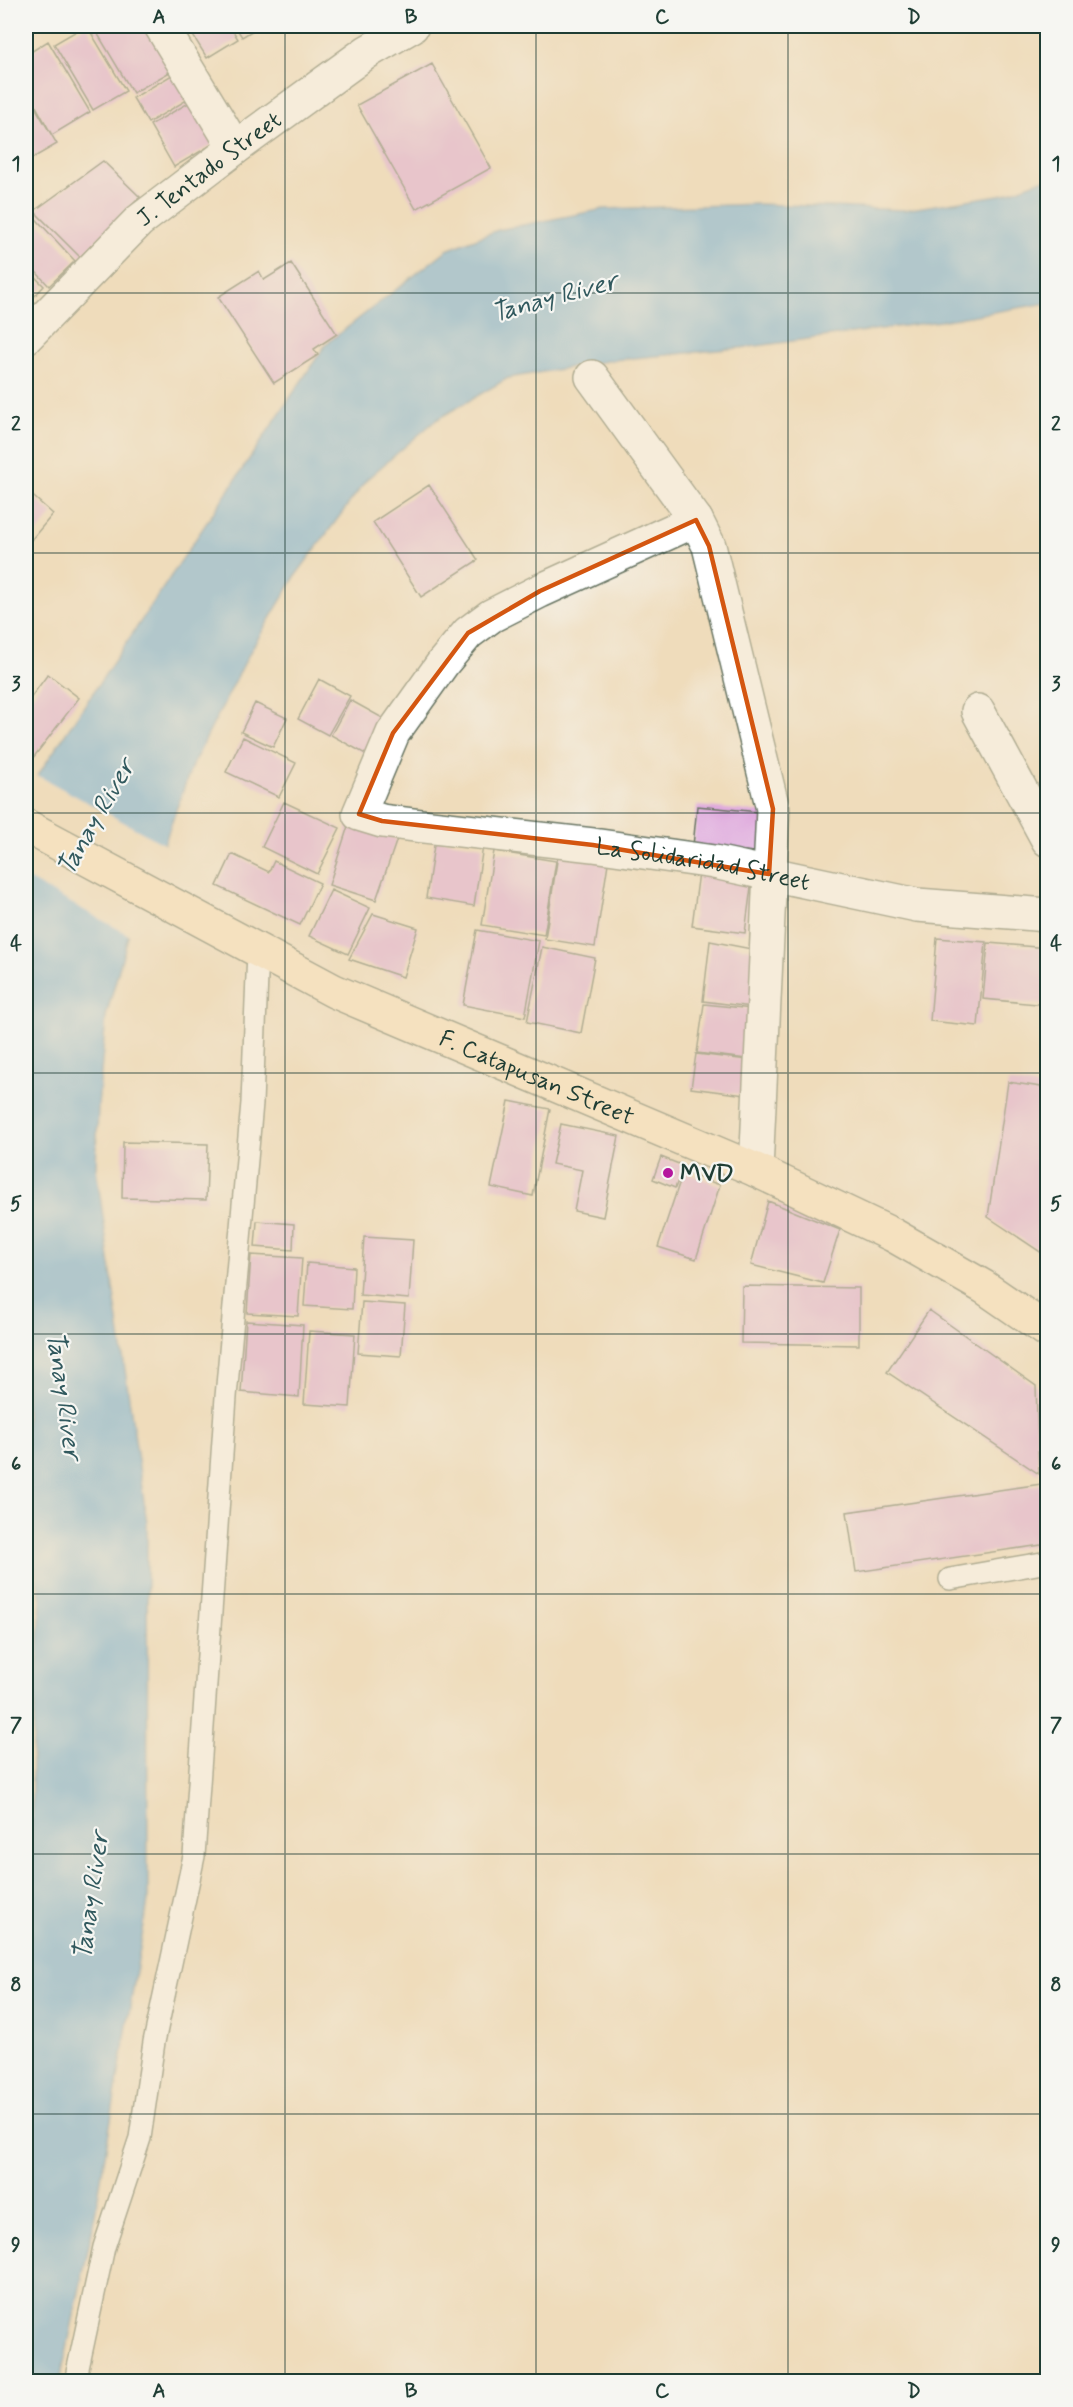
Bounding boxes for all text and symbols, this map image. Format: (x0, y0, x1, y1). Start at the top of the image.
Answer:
text: A (152, 4, 166, 31)
text: B (405, 4, 418, 31)
text: C (655, 4, 670, 31)
text: D (907, 4, 921, 31)
street label: J. Tentado Street (131, 105, 288, 235)
text: 1 (12, 151, 20, 178)
text: 1 (1052, 151, 1060, 178)
water label: Tanay River (488, 264, 625, 331)
text: 2 (11, 411, 21, 438)
text: 2 (1051, 411, 1061, 438)
text: 3 (11, 671, 21, 698)
text: 3 (1051, 671, 1061, 698)
water label: Tanay River (50, 750, 146, 882)
street label: La Solidaridad Street (594, 832, 813, 899)
text: 4 (10, 931, 22, 958)
text: 4 (1050, 931, 1062, 958)
street label: F. Catapusan Street (434, 1023, 639, 1134)
place label: MVD (680, 1159, 734, 1190)
marker: MVD (661, 1166, 675, 1180)
text: 5 (10, 1191, 22, 1218)
text: 5 (1050, 1191, 1062, 1218)
water label: Tanay River (37, 1329, 89, 1465)
text: 6 (11, 1451, 21, 1478)
text: 6 (1051, 1451, 1061, 1478)
text: 7 (10, 1712, 22, 1739)
text: 7 (1050, 1712, 1062, 1739)
water label: Tanay River (66, 1826, 118, 1963)
text: 8 (10, 1972, 22, 1999)
text: 8 (1050, 1972, 1062, 1999)
text: 9 (11, 2232, 21, 2259)
text: 9 (1051, 2232, 1061, 2259)
text: A (152, 2378, 166, 2405)
text: B (405, 2378, 418, 2405)
text: C (655, 2378, 670, 2405)
text: D (907, 2378, 921, 2405)

